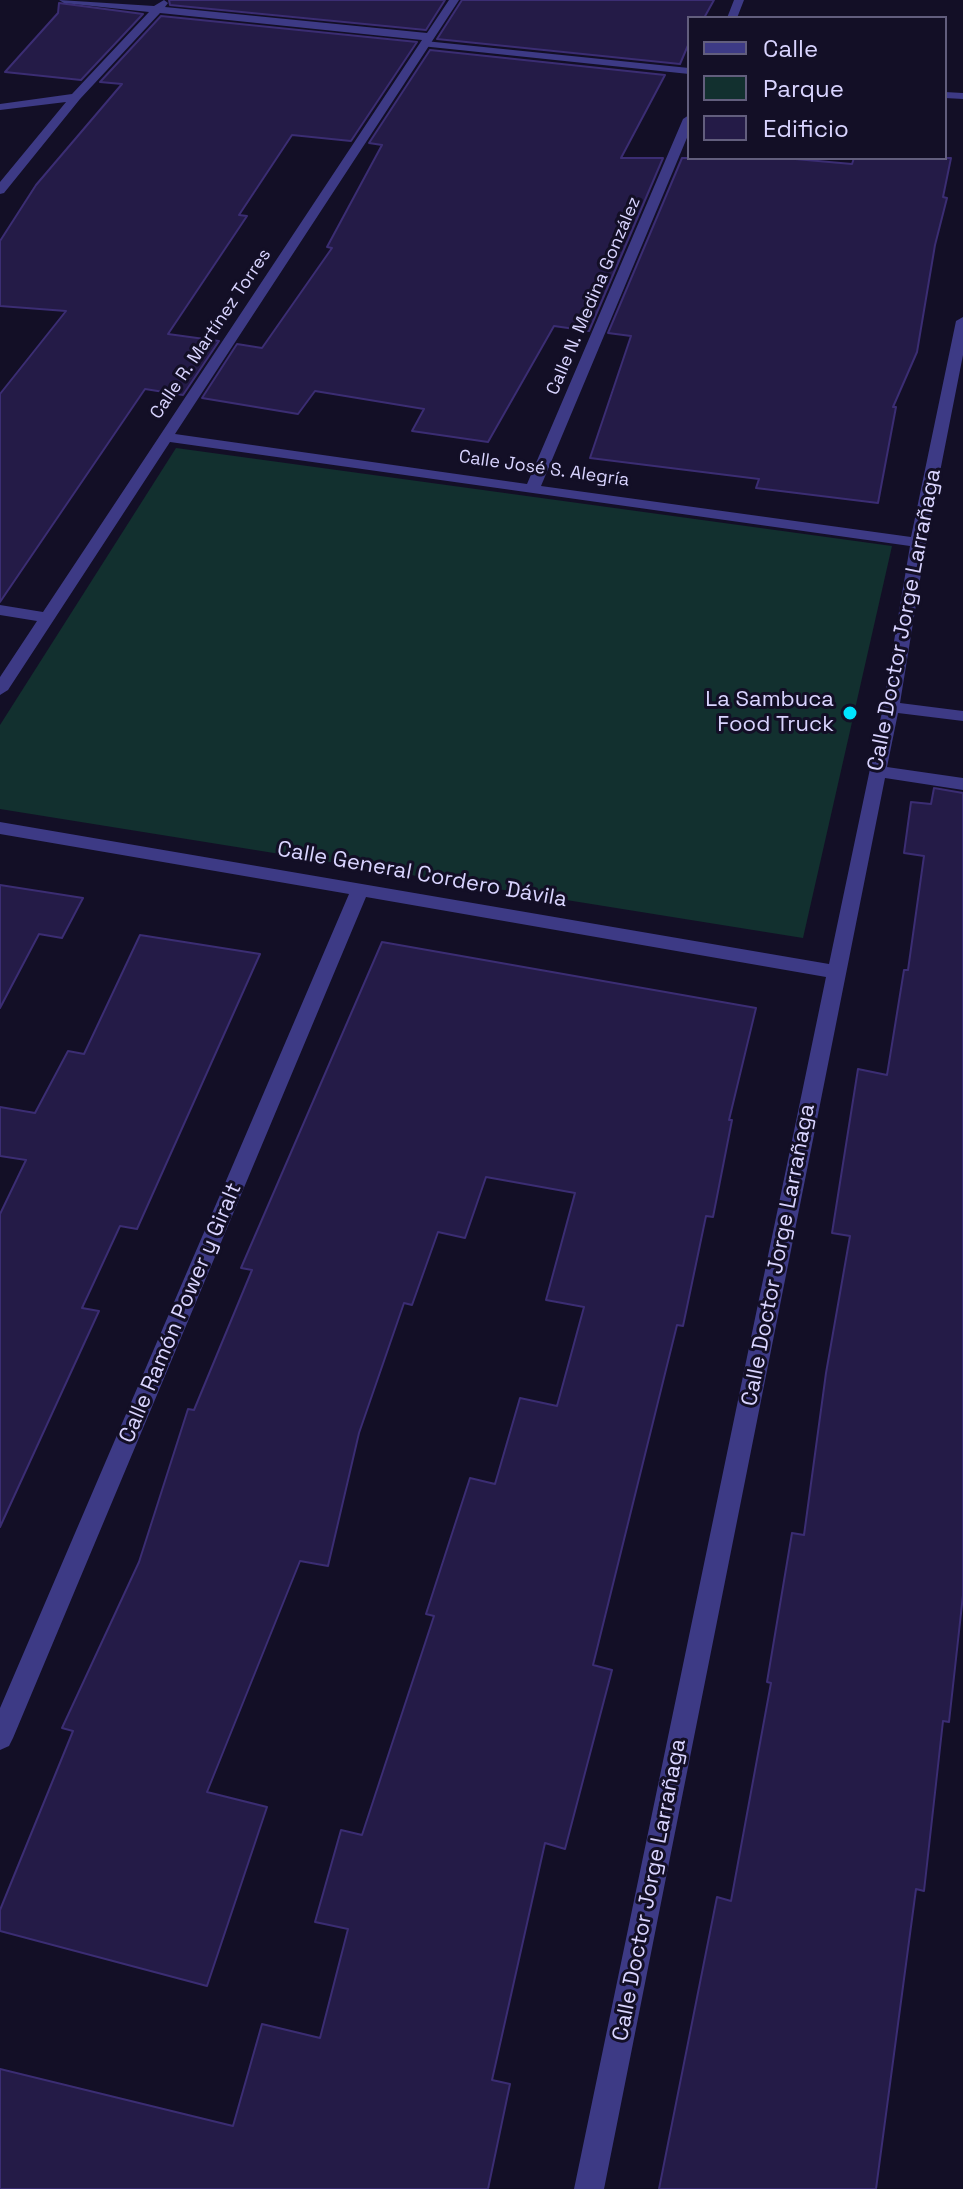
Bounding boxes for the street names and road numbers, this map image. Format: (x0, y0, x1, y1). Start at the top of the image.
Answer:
street label: Calle N. Medina González (542, 194, 646, 398)
street label: Calle R. Martínez Torres (146, 245, 276, 423)
street label: Calle José S. Alegría (457, 446, 631, 492)
street label: Calle Doctor Jorge Larrañaga (863, 467, 947, 773)
street label: Calle General Cordero Dávila (275, 836, 569, 914)
street label: Calle Doctor Jorge Larrañaga (737, 1102, 821, 1408)
street label: Calle Ramón Power y Giralt (114, 1179, 248, 1447)
street label: Calle Doctor Jorge Larrañaga (608, 1737, 692, 2043)

